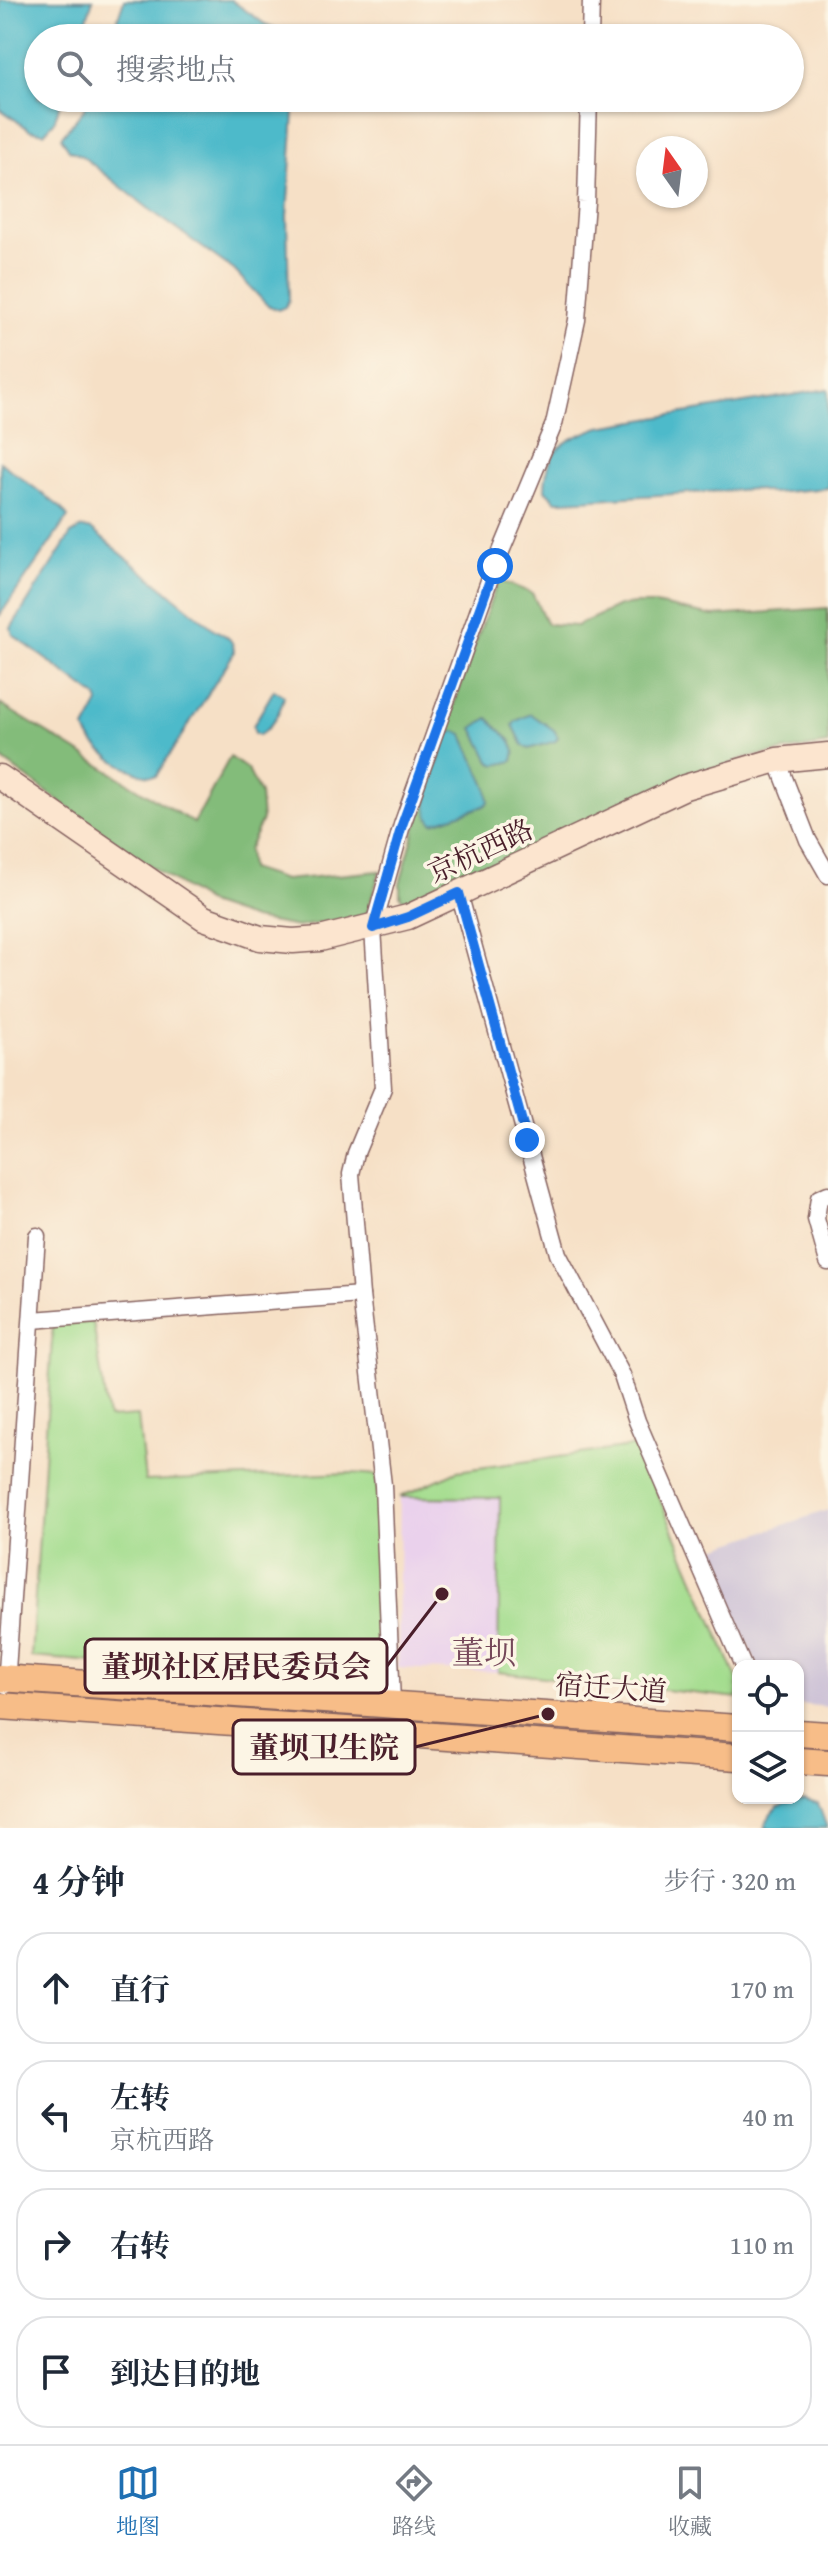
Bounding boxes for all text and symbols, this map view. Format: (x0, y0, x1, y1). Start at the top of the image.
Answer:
search box (24, 24, 804, 112)
icon: search (52, 46, 96, 90)
text: 搜索地点 (116, 47, 236, 91)
north arrow (636, 136, 708, 208)
route start (477, 548, 513, 584)
street label: 京杭西路 (421, 808, 539, 892)
route end (509, 1122, 545, 1158)
district label: 董坝 (452, 1629, 516, 1676)
callout: 董坝社区居民委员会 (85, 1639, 387, 1693)
text: 董坝社区居民委员会 (101, 1644, 371, 1688)
map controls (732, 1660, 804, 1804)
button: locate (732, 1660, 804, 1732)
street label: 宿迁大道 (554, 1663, 668, 1711)
callout: 董坝卫生院 (233, 1720, 415, 1774)
text: 董坝卫生院 (249, 1725, 399, 1769)
button: layers (732, 1732, 804, 1804)
text: 4 分钟 (32, 1857, 125, 1906)
text: 步行 · 320 m (664, 1861, 796, 1900)
icon: ahead (34, 1966, 78, 2010)
text: 直行 (110, 1967, 170, 2011)
text: 170 m (729, 1969, 794, 2008)
text: 左转 (110, 2075, 170, 2119)
icon: left (34, 2094, 78, 2138)
text: 40 m (742, 2097, 794, 2136)
text: 京杭西路 (110, 2120, 214, 2159)
icon: right (34, 2222, 78, 2266)
text: 右转 (110, 2223, 170, 2267)
text: 110 m (729, 2225, 794, 2264)
icon: arrive (34, 2350, 78, 2394)
text: 到达目的地 (110, 2351, 260, 2395)
tab: 地图 (116, 2461, 160, 2542)
tab: 路线 (392, 2461, 436, 2542)
tab: 收藏 (668, 2461, 712, 2542)

